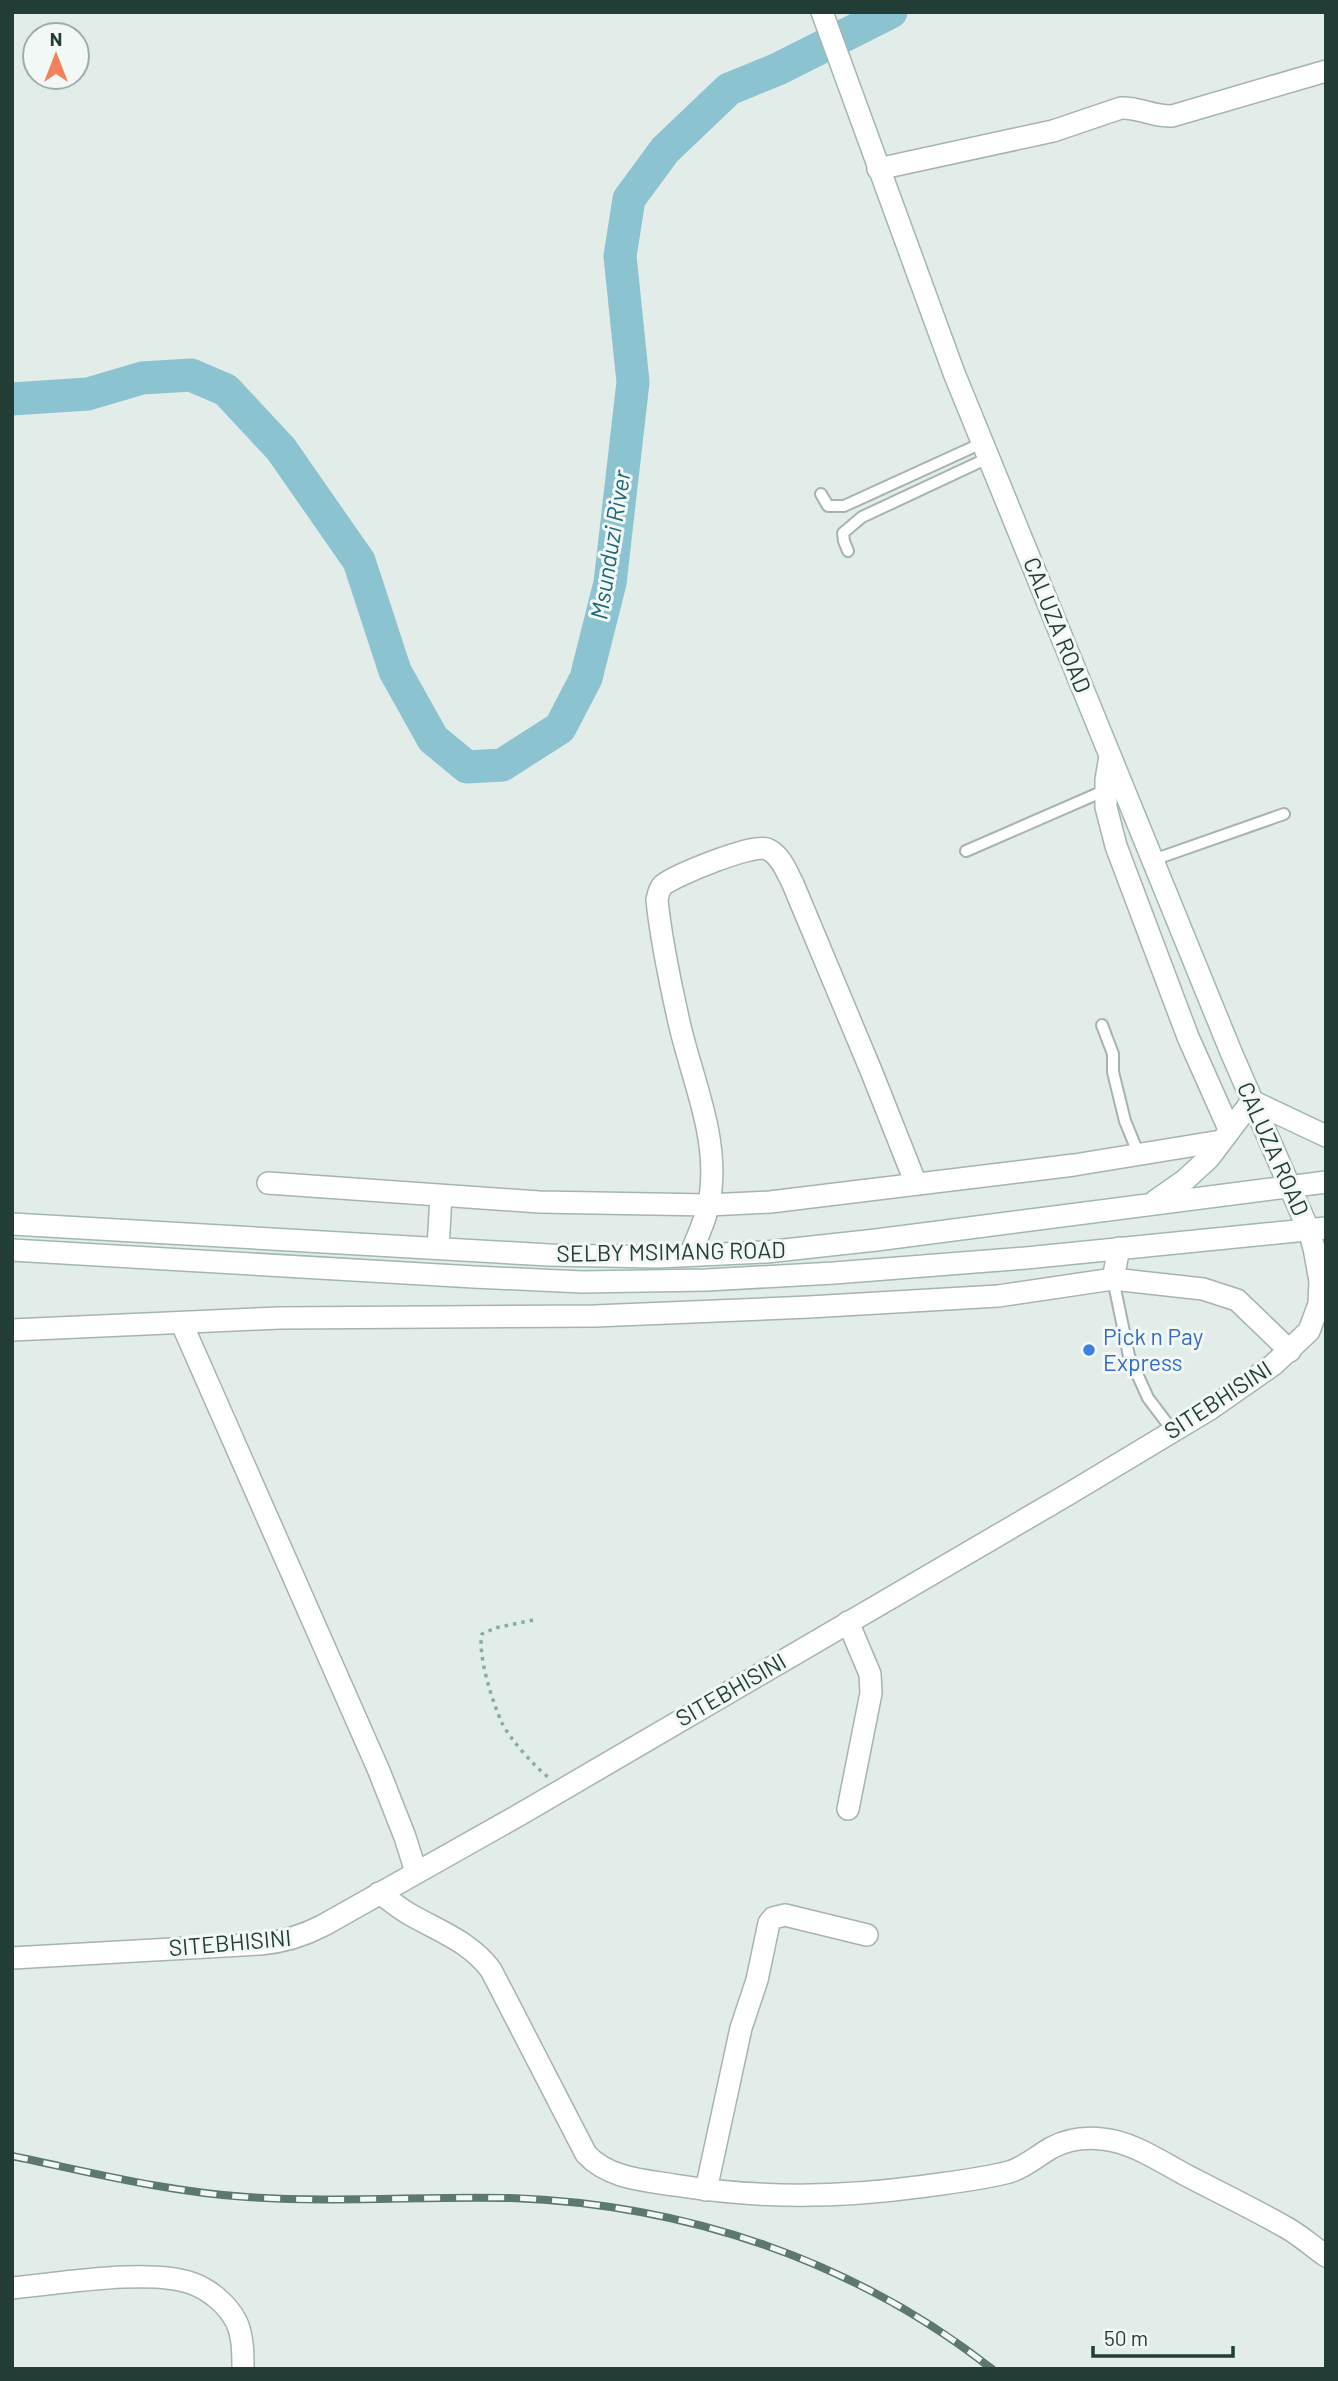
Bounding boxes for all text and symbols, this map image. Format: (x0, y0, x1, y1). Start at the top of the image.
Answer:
north arrow (21, 21, 91, 91)
text: N (50, 27, 62, 50)
water label: Msunduzi River (583, 467, 636, 621)
street label: CALUZA ROAD (1018, 553, 1098, 696)
street label: CALUZA ROAD (1232, 1077, 1316, 1220)
street label: SELBY MSIMANG ROAD (556, 1235, 786, 1267)
place label: Pick n Pay Express (1103, 1322, 1204, 1376)
marker: Pick n Pay Express (1081, 1342, 1097, 1358)
street label: SITEBHISINI (1158, 1354, 1277, 1444)
street label: SITEBHISINI (670, 1646, 791, 1732)
street label: SITEBHISINI (168, 1923, 292, 1961)
scale bar (1093, 2314, 1233, 2358)
text: 50 m (1104, 2325, 1148, 2350)

